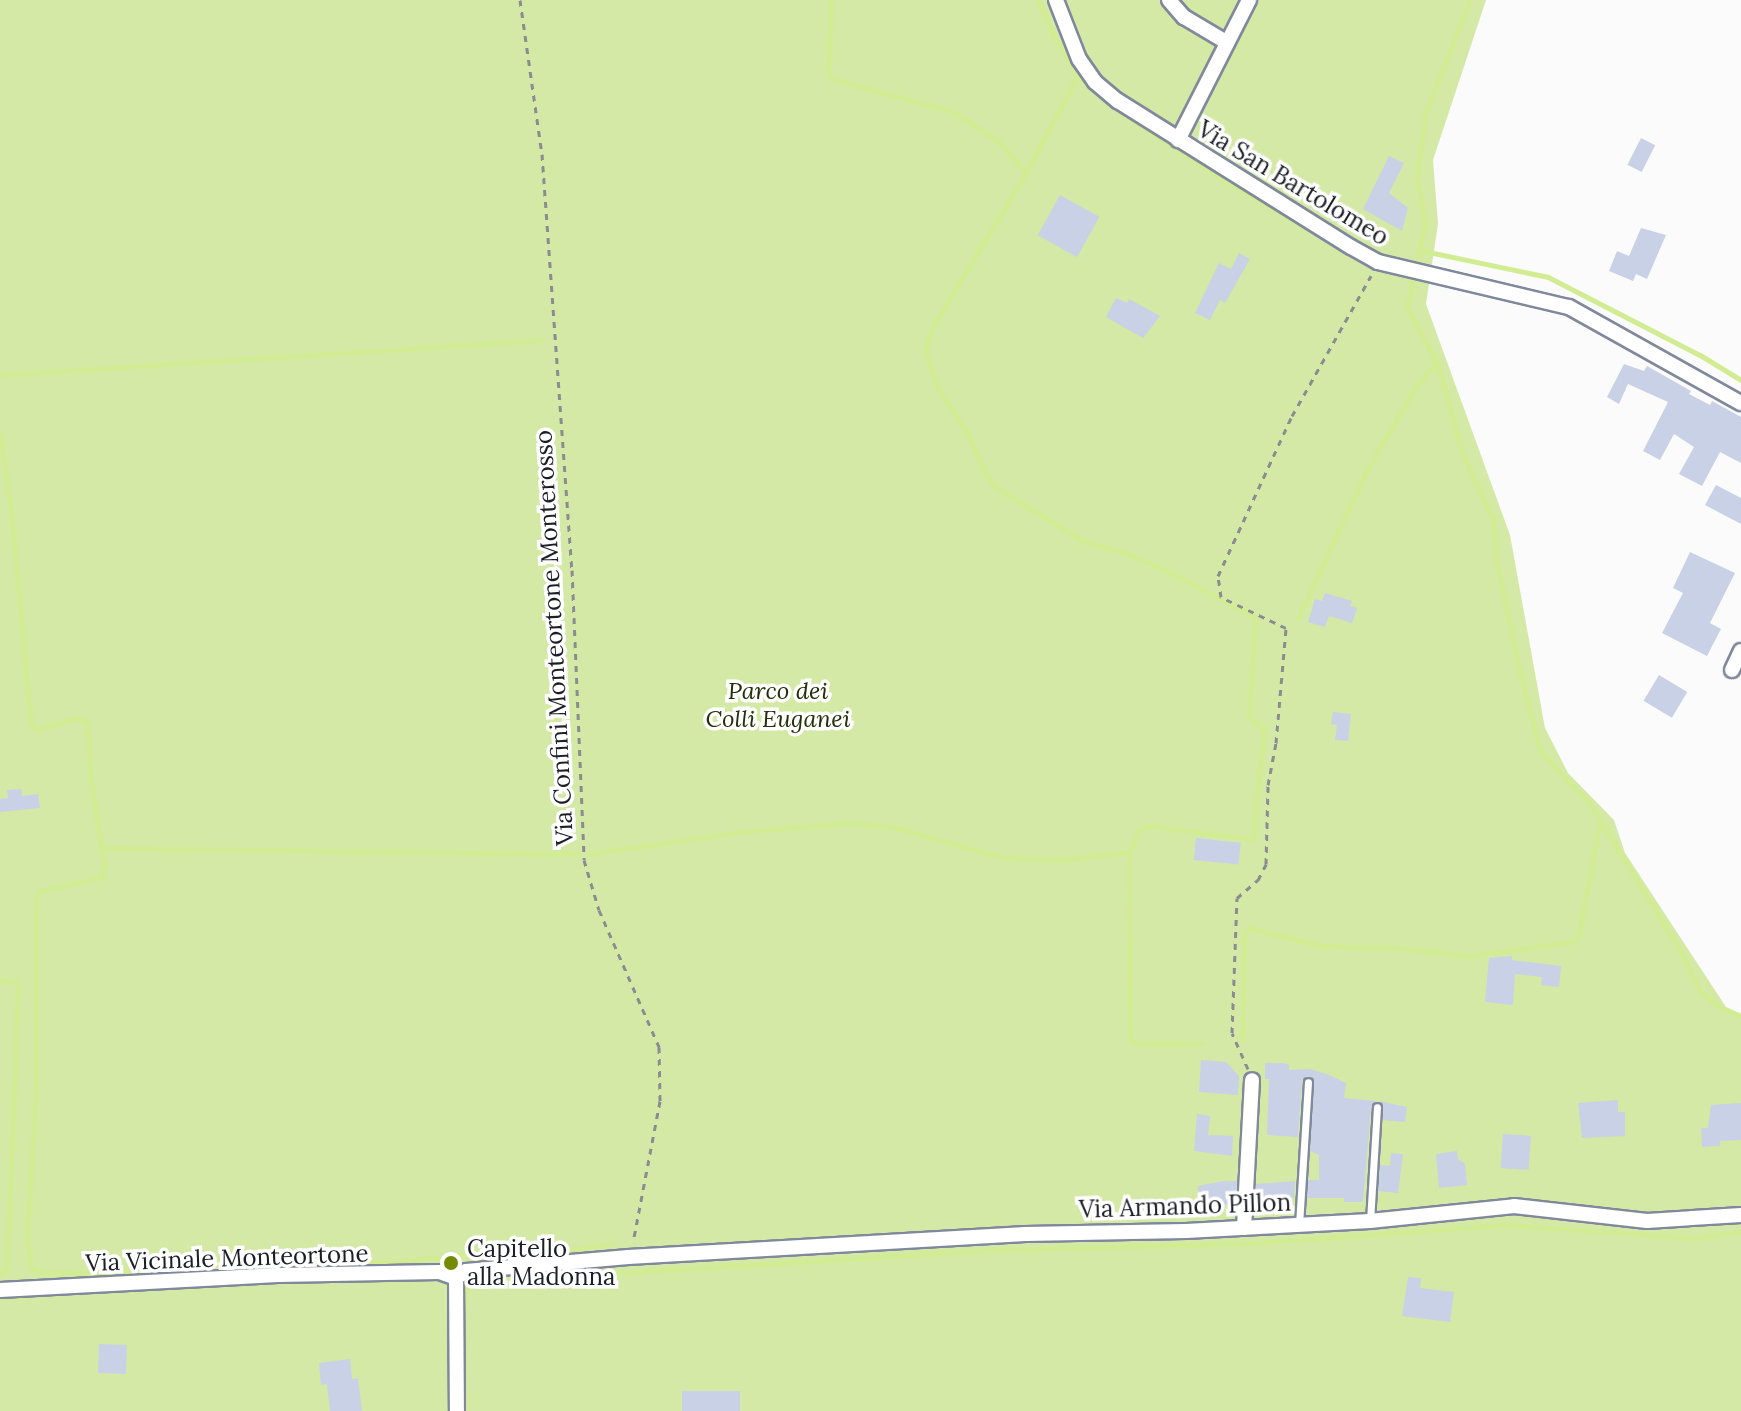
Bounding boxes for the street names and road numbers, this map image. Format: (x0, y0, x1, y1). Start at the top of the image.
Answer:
street label: Via San Bartolomeo (1192, 115, 1394, 251)
street label: Via Confini Monteortone Monterosso (529, 430, 579, 846)
street label: Via Armando Pillon (1078, 1188, 1292, 1224)
street label: Via Vicinale Monteortone (85, 1239, 369, 1277)

